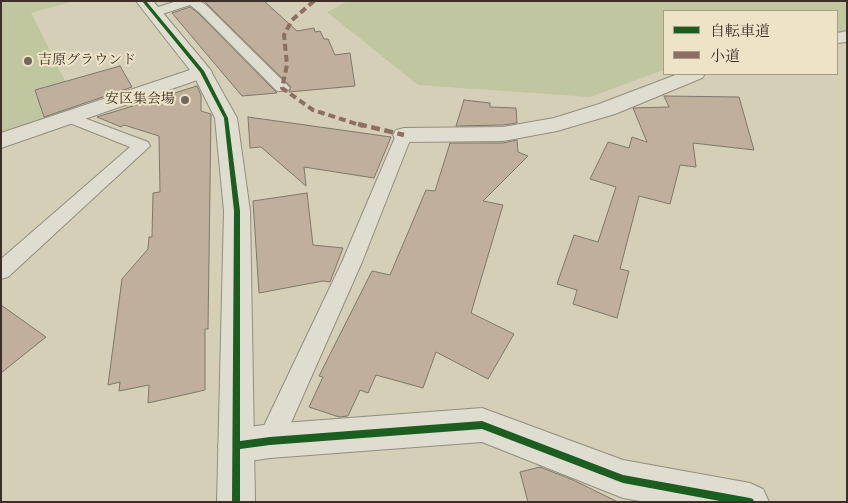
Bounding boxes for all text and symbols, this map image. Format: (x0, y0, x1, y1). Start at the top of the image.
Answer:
legend (663, 10, 838, 75)
text: 自転車道 (710, 22, 770, 40)
text: 小道 (710, 47, 740, 65)
place label: 吉原グラウンド (38, 53, 136, 69)
marker: 吉原グラウンド (22, 55, 34, 67)
place label: 安区集会場 (105, 92, 175, 108)
marker: 安区集会場 (179, 94, 191, 106)

